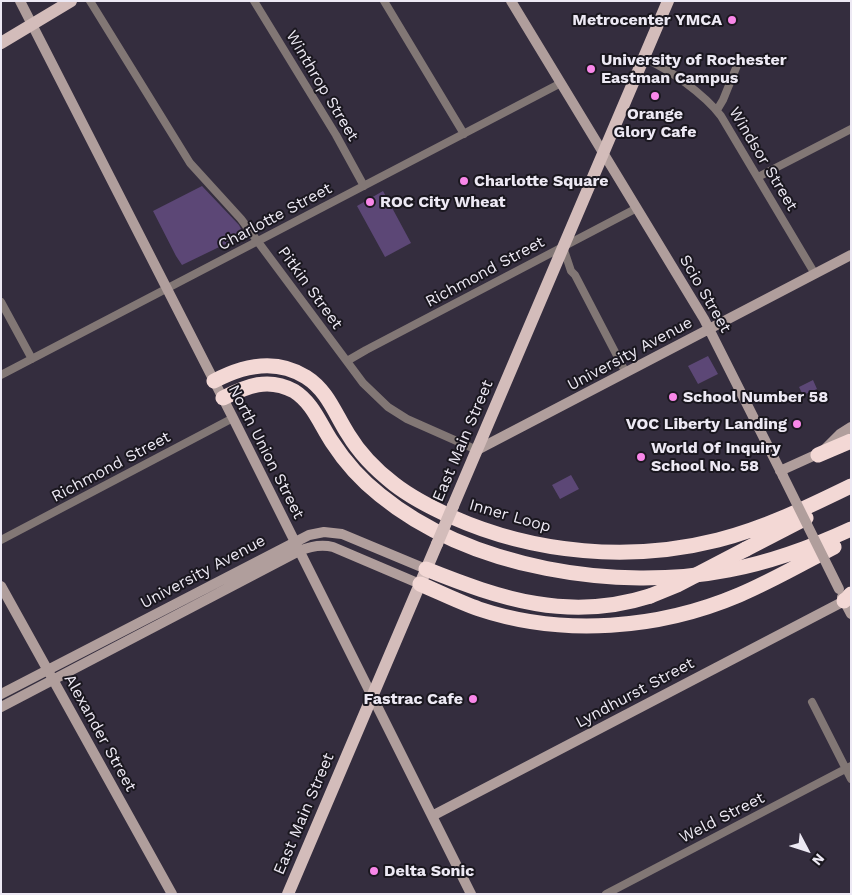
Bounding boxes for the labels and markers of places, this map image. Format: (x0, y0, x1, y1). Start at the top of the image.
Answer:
place label: Metrocenter YMCA (572, 10, 722, 30)
marker: Metrocenter YMCA (726, 14, 738, 26)
place label: University of Rochester Eastman Campus (601, 50, 787, 88)
marker: University of Rochester Eastman Campus (585, 63, 597, 75)
marker: Orange Glory Cafe (649, 90, 661, 102)
place label: Orange Glory Cafe (614, 104, 696, 142)
place label: Charlotte Square (474, 171, 609, 191)
marker: Charlotte Square (458, 175, 470, 187)
place label: ROC City Wheat (380, 192, 505, 212)
marker: ROC City Wheat (364, 196, 376, 208)
place label: School Number 58 (683, 387, 828, 407)
marker: School Number 58 (667, 391, 679, 403)
place label: VOC Liberty Landing (626, 414, 787, 434)
marker: VOC Liberty Landing (791, 418, 803, 430)
place label: World Of Inquiry School No. 58 (651, 438, 781, 476)
marker: World Of Inquiry School No. 58 (635, 451, 647, 463)
place label: Fastrac Cafe (364, 689, 463, 709)
marker: Fastrac Cafe (467, 693, 479, 705)
place label: Delta Sonic (384, 861, 474, 881)
marker: Delta Sonic (368, 865, 380, 877)

